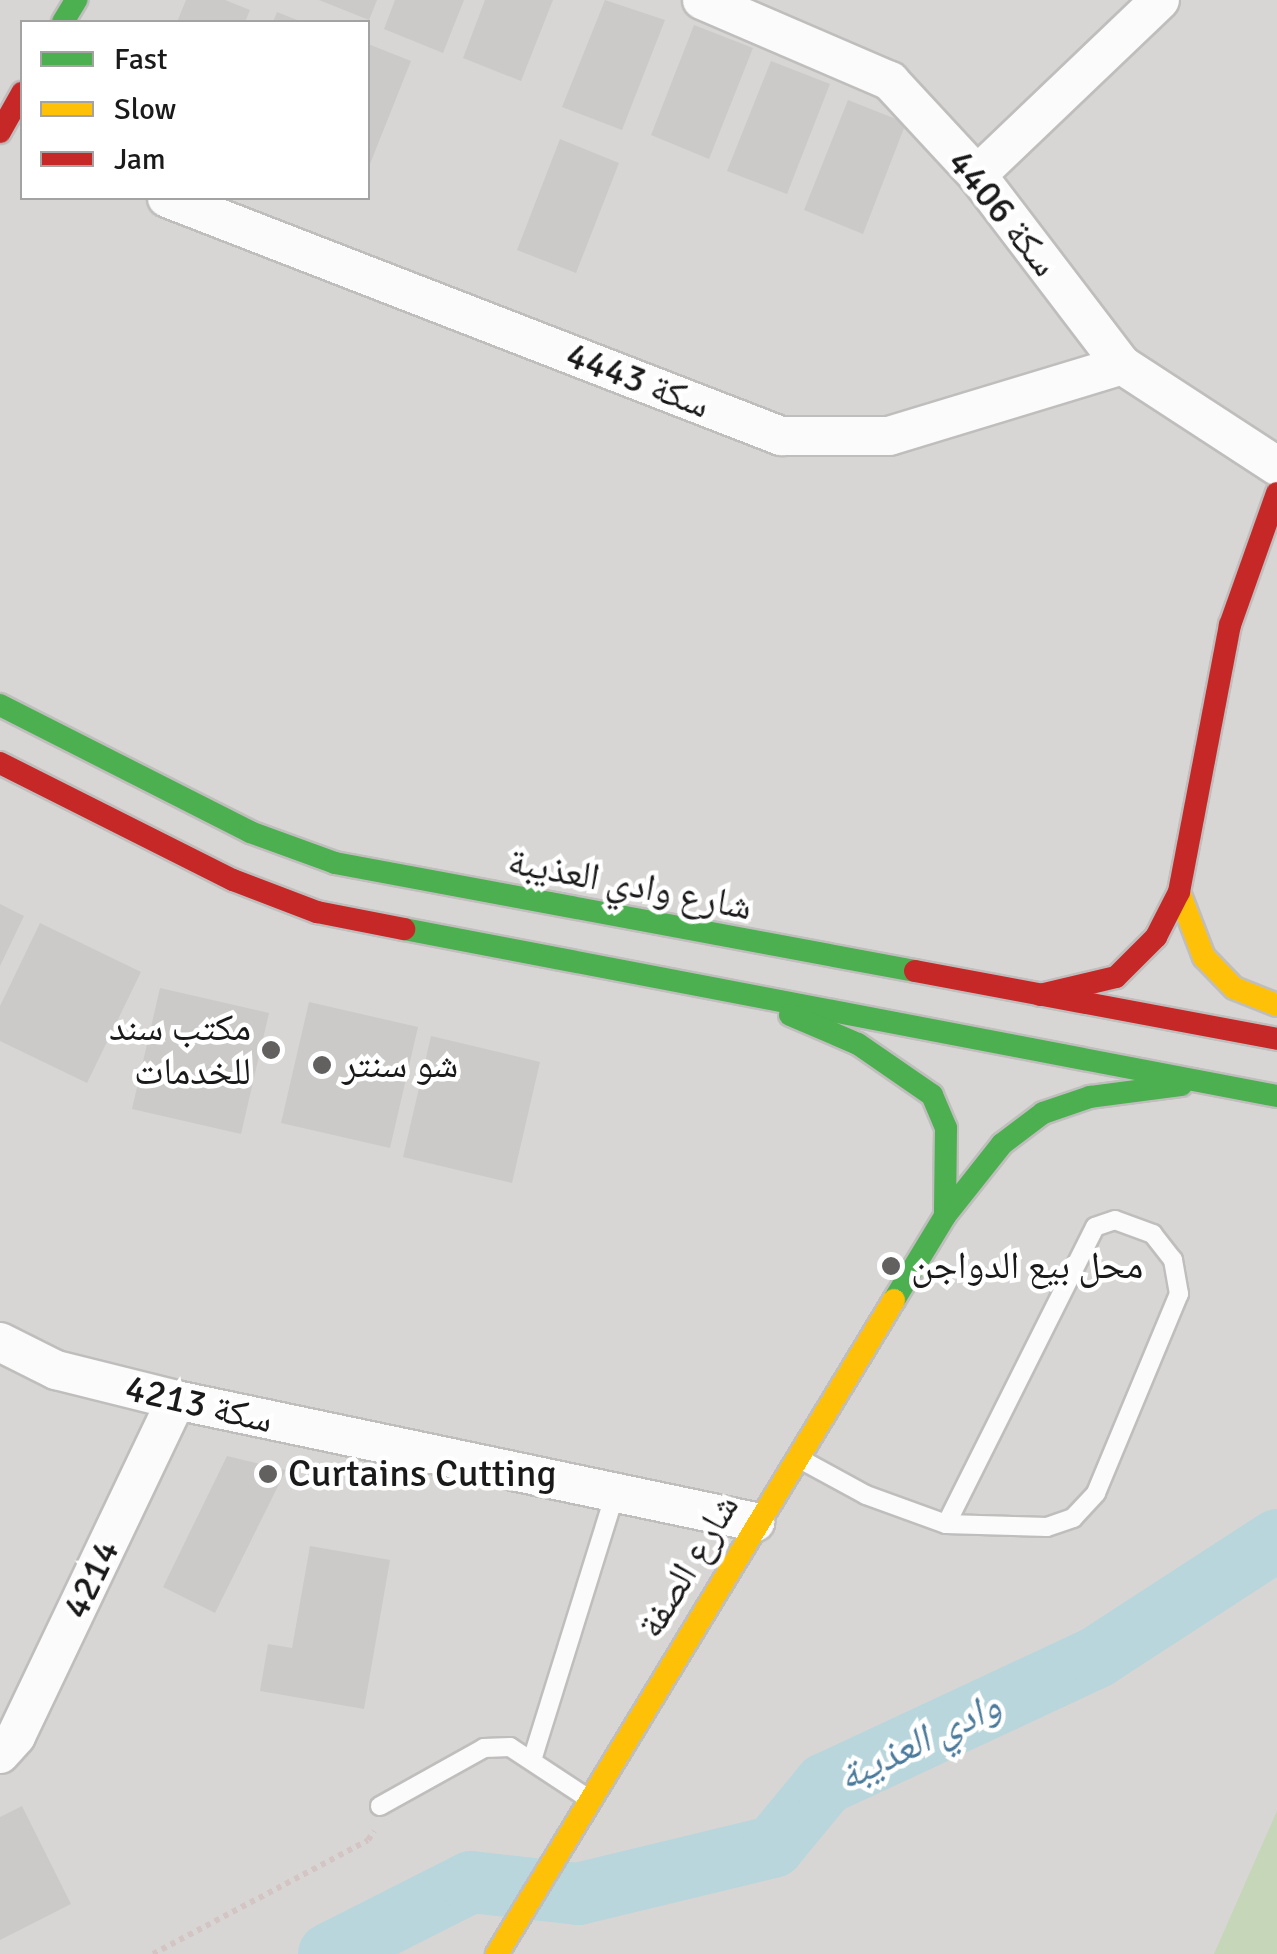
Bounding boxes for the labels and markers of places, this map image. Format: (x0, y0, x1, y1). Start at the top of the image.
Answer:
place label: مكتب سند للخدمات (109, 1005, 251, 1094)
marker: مكتب سند للخدمات (260, 1039, 282, 1061)
place label: شو سنتر (342, 1042, 458, 1088)
marker: شو سنتر (311, 1054, 333, 1076)
place label: محل بيع الدواجن (911, 1243, 1143, 1289)
marker: محل بيع الدواجن (880, 1255, 902, 1277)
place label: Curtains Cutting (288, 1451, 556, 1497)
marker: Curtains Cutting (257, 1463, 279, 1485)

